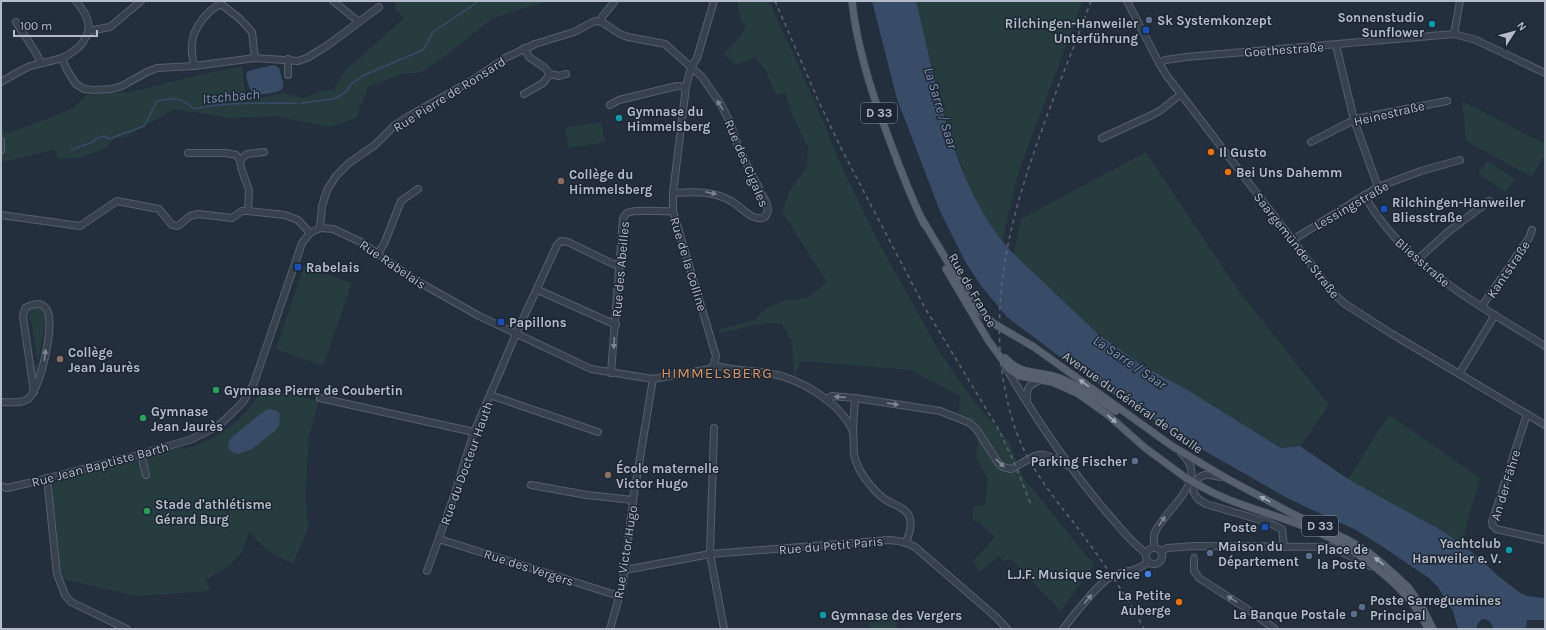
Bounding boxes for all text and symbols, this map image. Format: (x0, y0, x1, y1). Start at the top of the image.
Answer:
place label: Sonnenstudio Sunflower (1337, 10, 1425, 40)
scale bar (14, 12, 97, 38)
north arrow (1494, 12, 1534, 52)
place label: Sk Systemkonzept (1157, 13, 1272, 28)
marker: Sk Systemkonzept (1144, 15, 1154, 25)
place label: Rilchingen-Hanweiler Unterführung (1005, 16, 1139, 46)
text: 100 m (20, 19, 52, 33)
marker: Sonnenstudio Sunflower (1427, 19, 1437, 29)
text: N (1514, 19, 1529, 33)
marker: Rilchingen-Hanweiler Unterführung (1141, 25, 1151, 35)
street label: Goethestraße (1244, 39, 1325, 60)
street label: Rue Pierre de Ronsard (390, 54, 508, 135)
water label: La Sarre / Saar (920, 65, 961, 152)
water label: Itschbach (202, 86, 260, 107)
street label: Heinestraße (1352, 98, 1426, 129)
one-way arrow (717, 99, 724, 111)
road number: D 33 (861, 103, 897, 123)
place label: Gymnase du Himmelsberg (627, 104, 711, 134)
marker: Gymnase du Himmelsberg (614, 113, 624, 123)
street label: Rue des Cigales (721, 117, 772, 209)
place label: Il Gusto (1219, 145, 1267, 160)
marker: Il Gusto (1206, 147, 1216, 157)
place label: Bei Uns Dahemm (1236, 165, 1342, 180)
place label: Collège du Himmelsberg (569, 167, 653, 197)
marker: Bei Uns Dahemm (1223, 167, 1233, 177)
marker: Collège du Himmelsberg (556, 176, 566, 186)
street label: Lessingstraße (1311, 178, 1392, 233)
street label: Saargemünder Straße (1251, 189, 1343, 301)
one-way arrow (705, 191, 718, 197)
place label: Rilchingen-Hanweiler Bliesstraße (1392, 195, 1526, 225)
marker: Rilchingen-Hanweiler Bliesstraße (1379, 204, 1389, 214)
street label: Rue de la Colline (667, 215, 710, 313)
street label: Rue des Abeilles (609, 220, 632, 318)
street label: Bliesstraße (1392, 235, 1453, 290)
street label: Rue Rabelais (357, 237, 429, 292)
street label: Kantstraße (1484, 237, 1533, 301)
street label: Rue de France (945, 251, 1000, 330)
place label: Rabelais (306, 260, 360, 275)
marker: Rabelais (293, 262, 303, 272)
place label: Papillons (509, 315, 567, 330)
marker: Papillons (496, 317, 506, 327)
water label: La Sarre / Saar (1090, 332, 1171, 394)
one-way arrow (611, 337, 618, 349)
place label: Collège Jean Jaurès (68, 345, 140, 375)
street label: Avenue du Général de Gaulle (1060, 348, 1206, 457)
one-way arrow (42, 349, 48, 361)
marker: Collège Jean Jaurès (55, 354, 65, 364)
district label: HIMMELSBERG (661, 364, 773, 382)
one-way arrow (1078, 379, 1089, 387)
place label: Gymnase Pierre de Coubertin (224, 383, 403, 398)
marker: Gymnase Pierre de Coubertin (211, 385, 221, 395)
one-way arrow (834, 393, 846, 400)
street label: Rue du Docteur Hauth (437, 399, 496, 527)
one-way arrow (887, 401, 899, 407)
place label: Gymnase Jean Jaurès (151, 404, 223, 434)
marker: Gymnase Jean Jaurès (138, 413, 148, 423)
one-way arrow (1107, 414, 1118, 423)
street label: Rue Jean Baptiste Barth (30, 439, 170, 490)
street label: An der Fähre (1488, 448, 1523, 522)
place label: Parking Fischer (1031, 454, 1128, 469)
marker: Parking Fischer (1130, 456, 1140, 466)
one-way arrow (995, 458, 1005, 468)
place label: École maternelle Victor Hugo (616, 459, 719, 491)
marker: École maternelle Victor Hugo (603, 470, 613, 480)
one-way arrow (1259, 496, 1271, 502)
place label: Stade d'athlétisme Gérard Burg (155, 497, 272, 527)
street label: Rue Victor Hugo (611, 504, 640, 600)
marker: Stade d'athlétisme Gérard Burg (142, 506, 152, 516)
one-way arrow (1158, 515, 1166, 526)
road number: D 33 (1302, 516, 1338, 536)
place label: Poste (1223, 520, 1257, 535)
marker: Poste (1260, 522, 1270, 532)
street label: Rue du Petit Paris (778, 533, 884, 558)
place label: Yachtclub Hanweiler e. V. (1412, 536, 1501, 566)
place label: Maison du Département (1218, 539, 1299, 569)
place label: Place de la Poste (1317, 542, 1368, 572)
marker: Yachtclub Hanweiler e. V. (1504, 545, 1514, 555)
street label: Rue des Vergers (482, 546, 576, 589)
marker: Maison du Département (1205, 548, 1215, 558)
marker: Place de la Poste (1304, 551, 1314, 561)
one-way arrow (1374, 556, 1385, 565)
place label: L.J.F. Musique Service (1007, 567, 1140, 583)
marker: L.J.F. Musique Service (1143, 569, 1153, 579)
place label: La Petite Auberge (1118, 588, 1171, 618)
place label: Poste Sarreguemines Principal (1370, 593, 1501, 623)
one-way arrow (1083, 594, 1092, 604)
one-way arrow (1226, 595, 1238, 602)
marker: La Petite Auberge (1174, 597, 1184, 607)
marker: Poste Sarreguemines Principal (1357, 602, 1367, 612)
place label: La Banque Postale (1233, 607, 1346, 623)
place label: Gymnase des Vergers (831, 608, 962, 623)
marker: La Banque Postale (1349, 609, 1359, 619)
marker: Gymnase des Vergers (818, 610, 828, 620)

